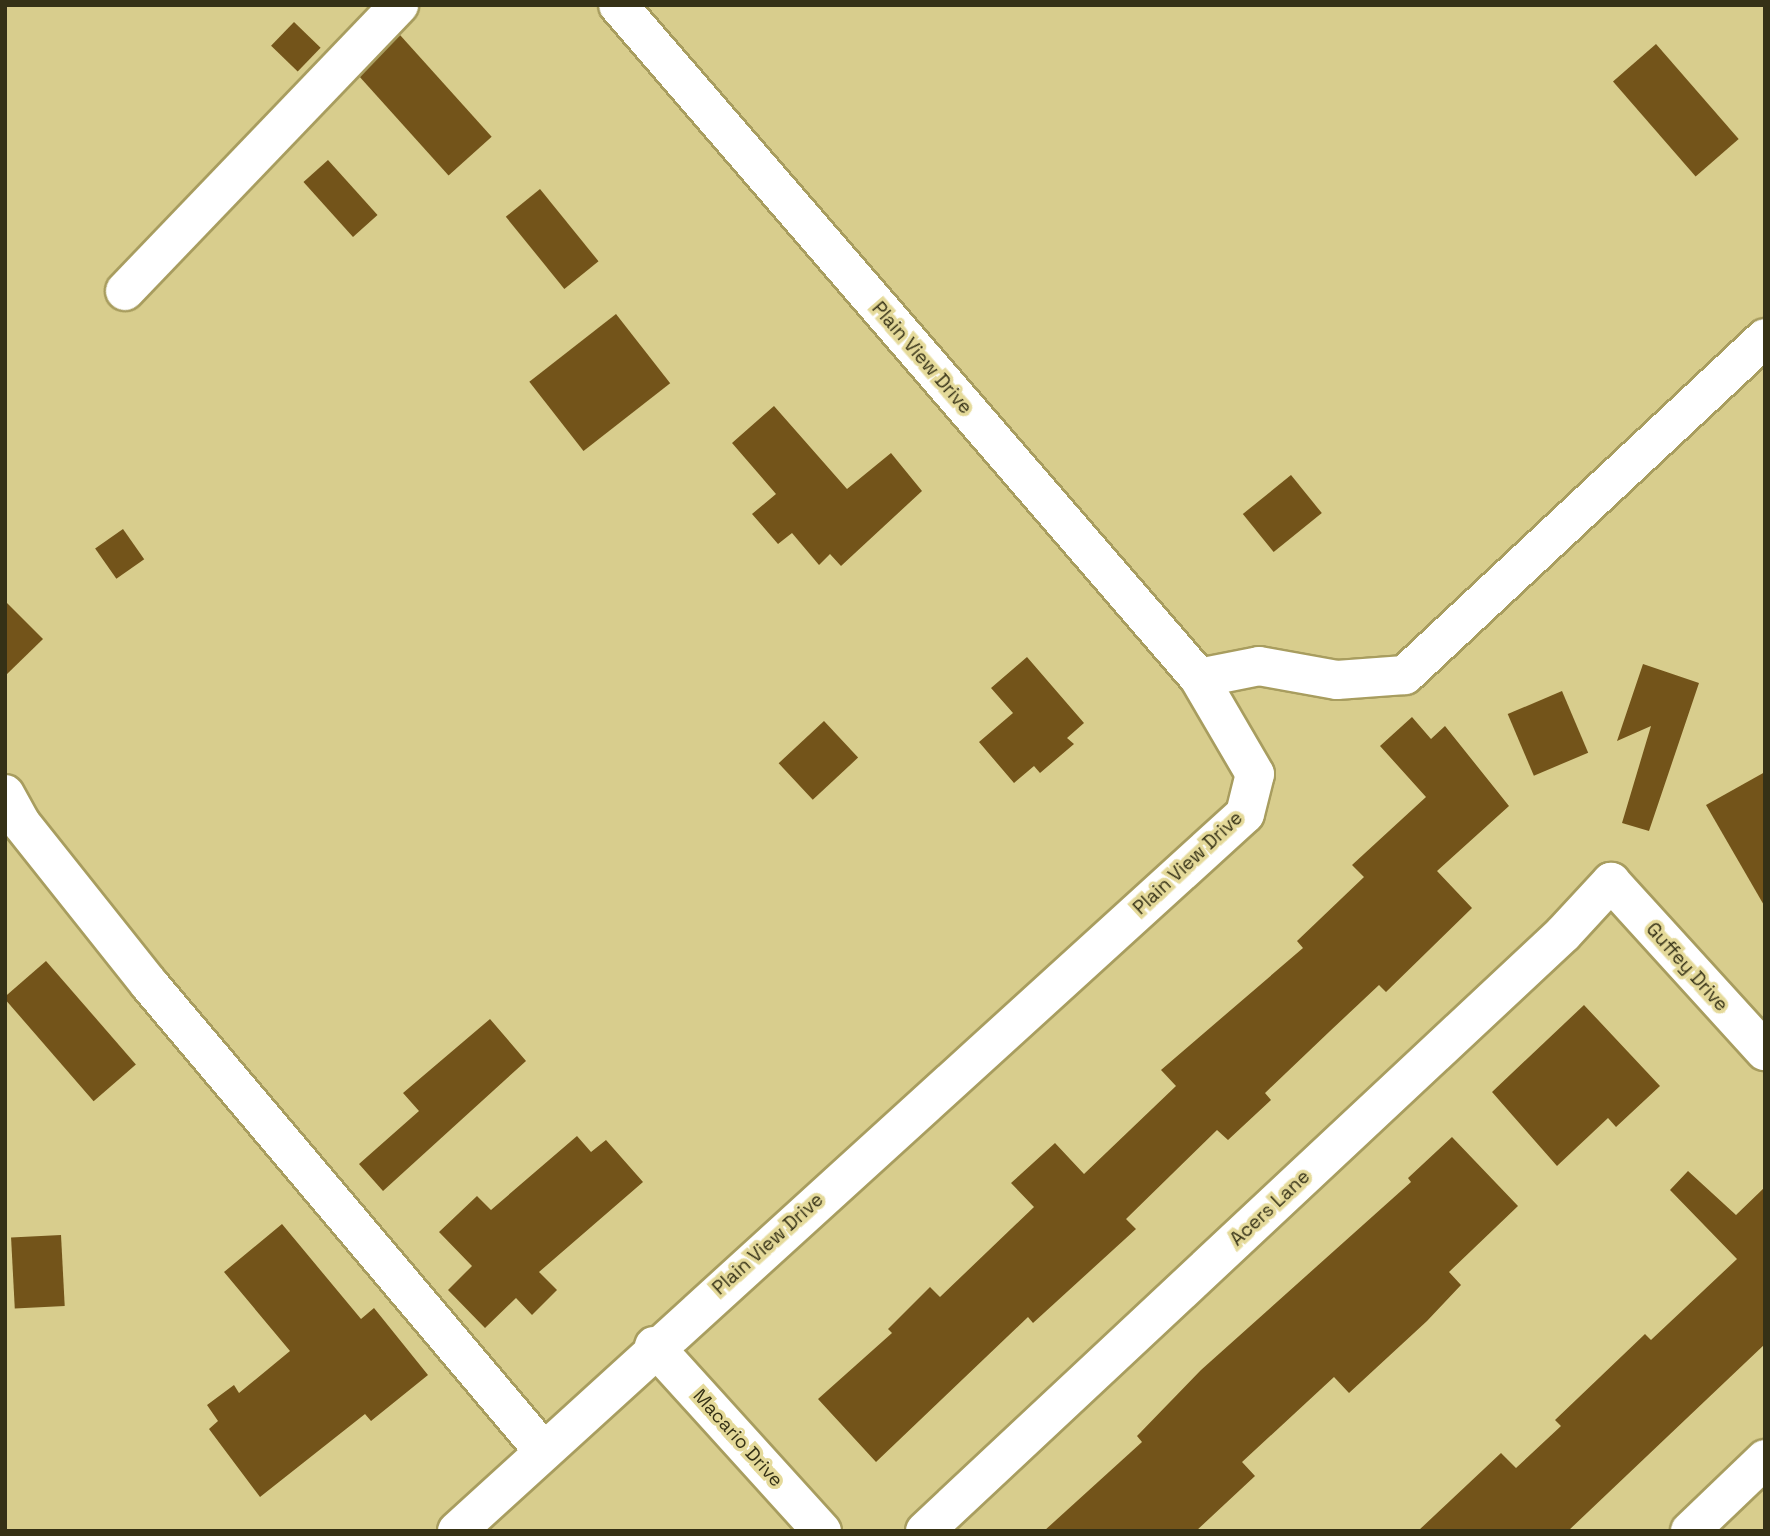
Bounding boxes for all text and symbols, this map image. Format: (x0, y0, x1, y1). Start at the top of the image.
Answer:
street label: Plain View Drive (867, 297, 977, 419)
street label: Plain View Drive (1129, 806, 1247, 920)
street label: Guffey Drive (1641, 918, 1733, 1016)
street label: Acers Lane (1225, 1165, 1315, 1251)
street label: Plain View Drive (708, 1188, 828, 1300)
street label: Macario Drive (688, 1385, 788, 1491)

